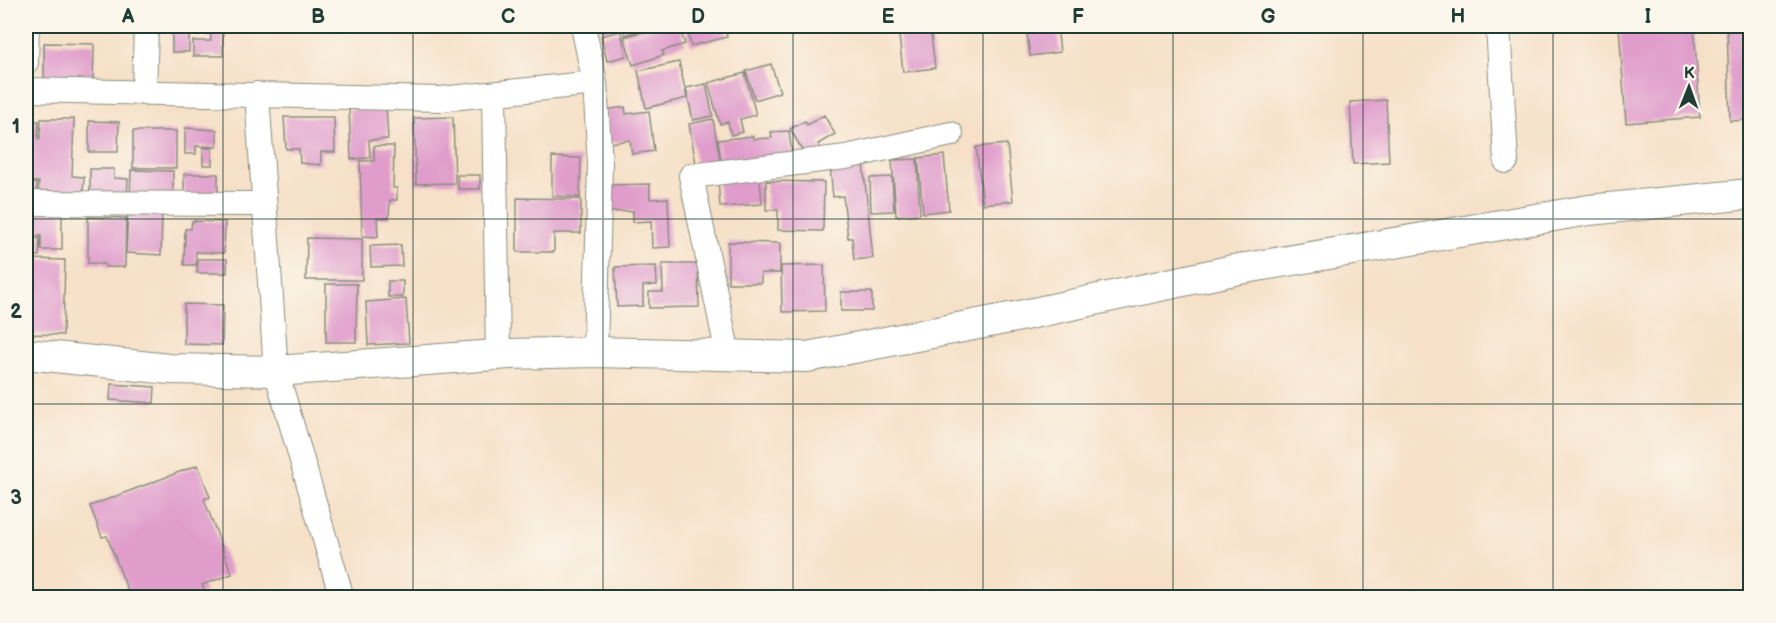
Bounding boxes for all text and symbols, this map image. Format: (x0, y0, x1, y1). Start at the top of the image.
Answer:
text: A (121, 5, 135, 29)
text: B (311, 5, 325, 29)
text: C (501, 5, 515, 29)
text: D (691, 5, 705, 29)
text: E (882, 5, 895, 29)
text: F (1072, 5, 1084, 29)
text: G (1261, 5, 1276, 29)
text: H (1451, 5, 1465, 29)
text: I (1645, 5, 1651, 29)
north arrow (1659, 57, 1719, 117)
text: K (1684, 64, 1695, 83)
text: 1 (12, 115, 20, 139)
text: 2 (10, 300, 22, 324)
text: 3 (10, 486, 22, 510)

